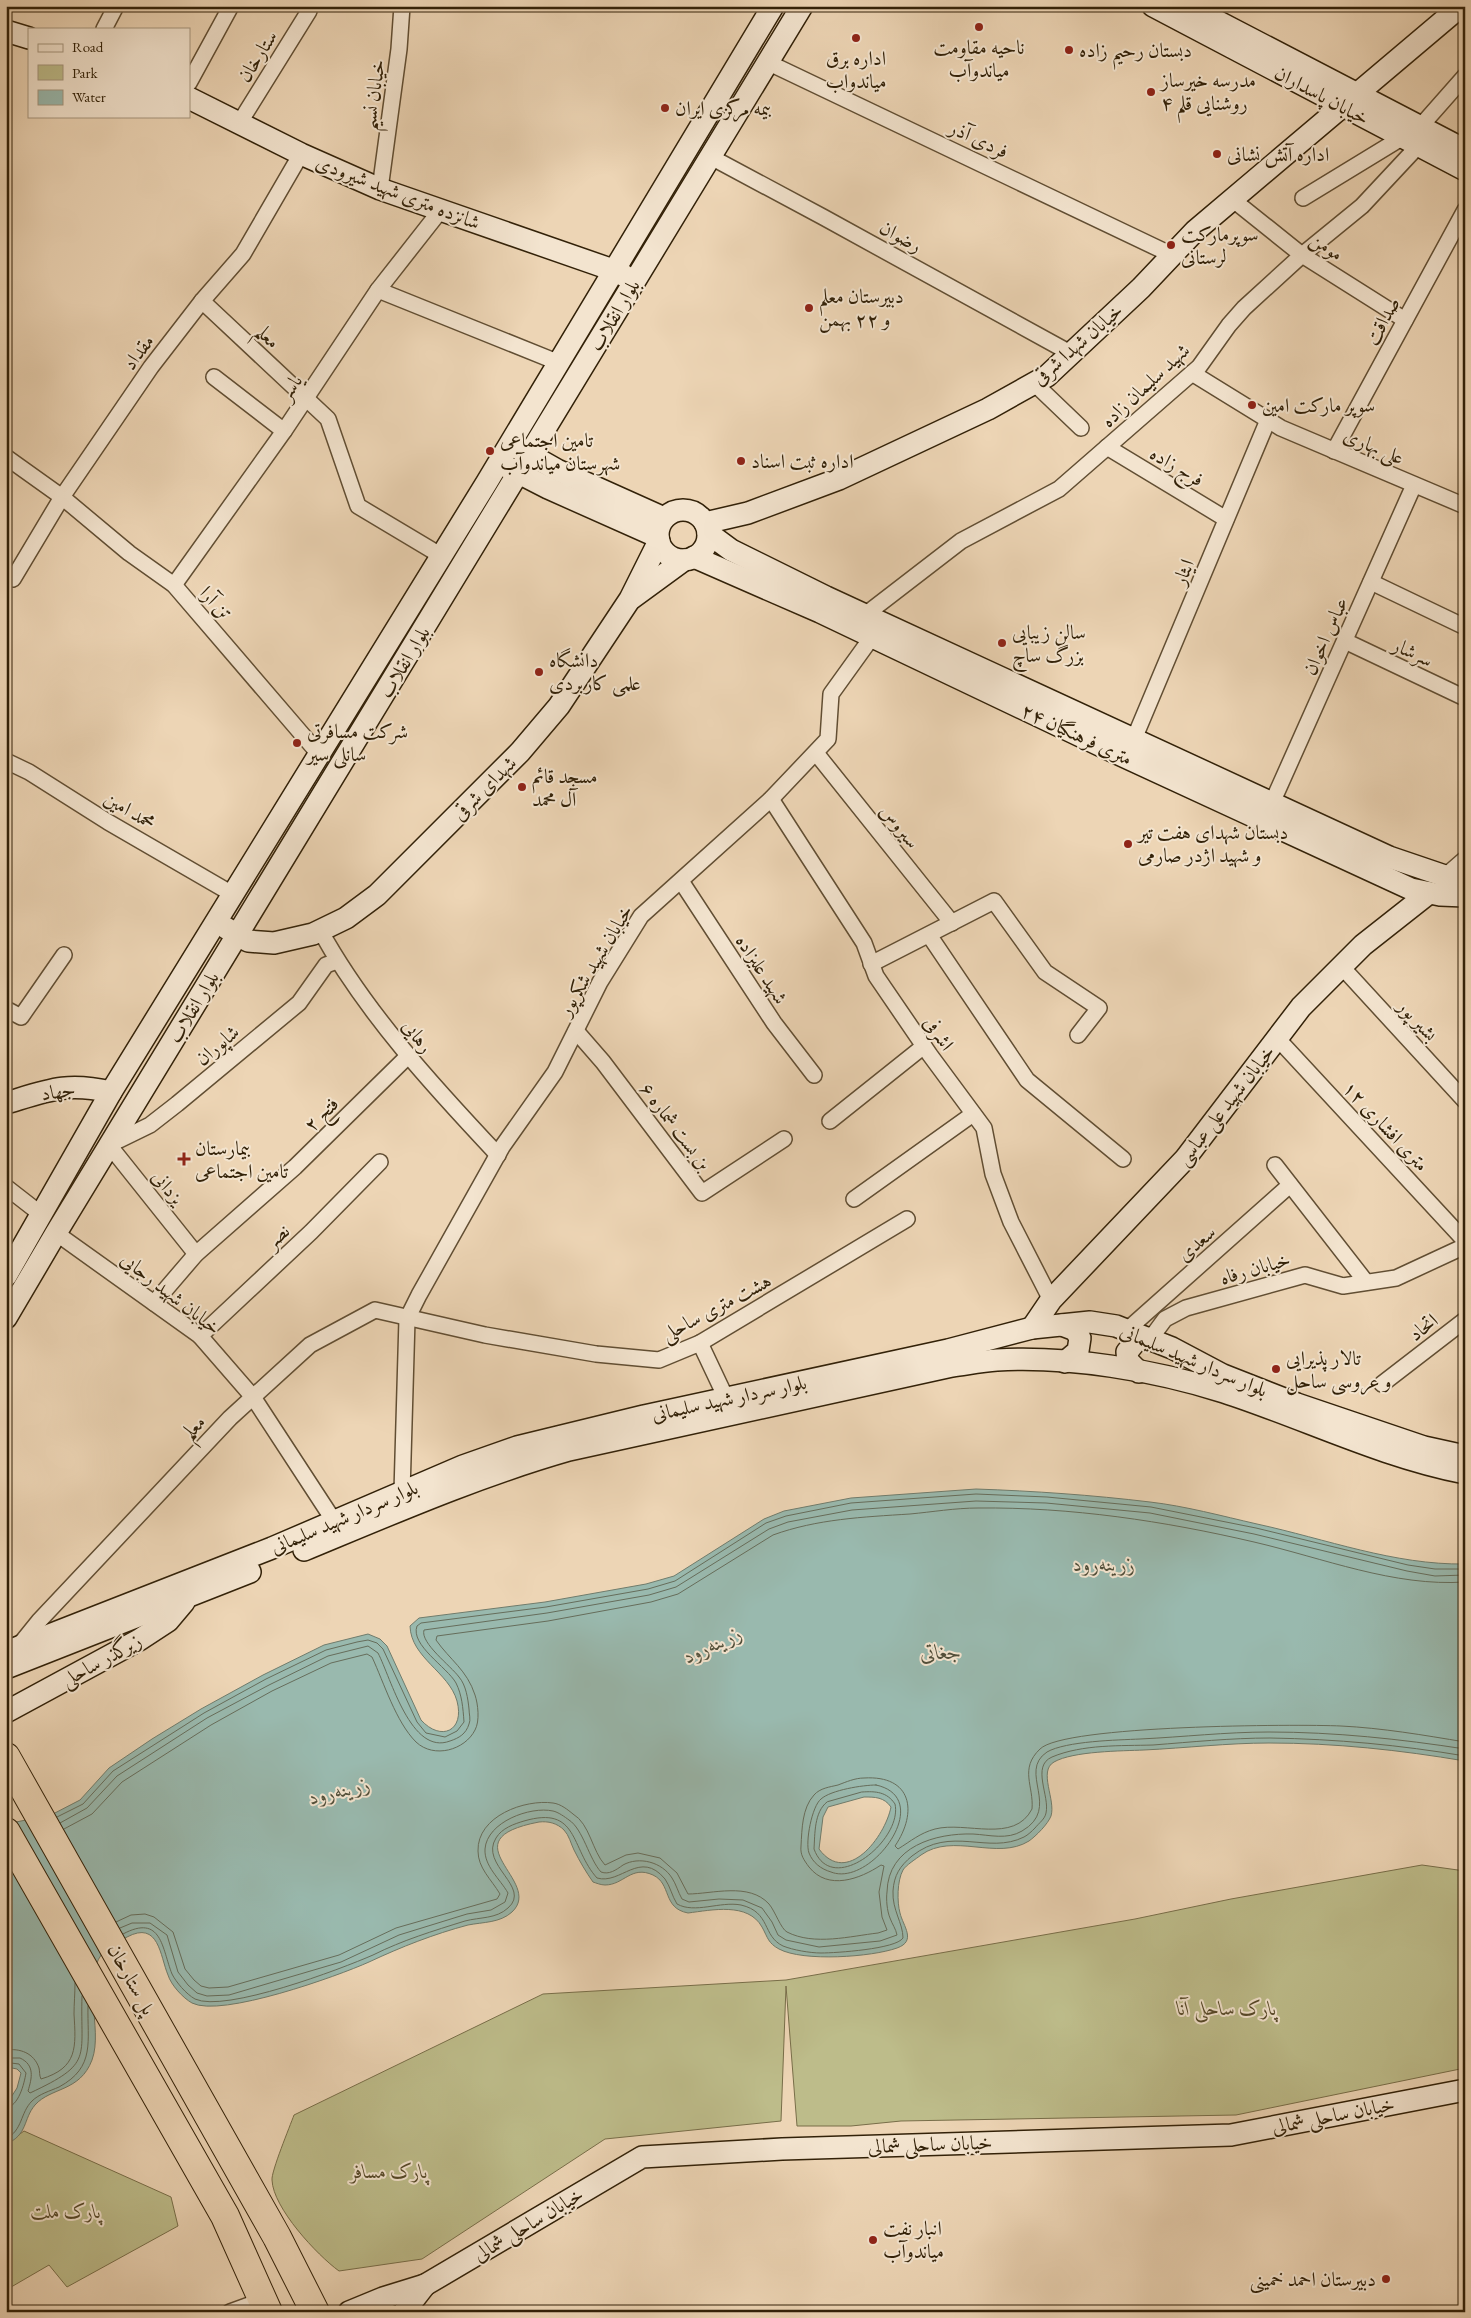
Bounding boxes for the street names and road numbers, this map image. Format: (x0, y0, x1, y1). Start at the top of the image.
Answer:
street label: ستارخان (231, 25, 283, 87)
street label: خیابان نسیم (355, 58, 398, 133)
street label: خیابان پاسداران (1269, 59, 1374, 133)
street label: فردی آذر (943, 113, 1013, 164)
street label: شانزده متری شهید شیرودی (312, 149, 484, 235)
street label: رضوان (875, 214, 927, 258)
street label: مومن (1305, 226, 1349, 267)
street label: بلوار انقلاب (582, 274, 646, 356)
street label: صداقت (1358, 292, 1406, 350)
street label: خیابان شهدا شرقی (1026, 297, 1129, 391)
street label: معلم (245, 318, 286, 360)
street label: مقداد (116, 329, 160, 375)
street label: شهید سلیمان زاده (1095, 337, 1195, 433)
street label: یاسر (271, 368, 310, 407)
street label: علی بهاری (1339, 422, 1408, 472)
street label: فرج زاده (1143, 440, 1209, 497)
street label: ایثار (1165, 555, 1200, 591)
street label: تن آرا (194, 580, 238, 626)
street label: عباس اخوان (1296, 593, 1354, 679)
street label: بلوار انقلاب (372, 621, 436, 703)
street label: سرشار (1386, 631, 1437, 674)
street label: ۲۴ متری فرهنگیان (1017, 697, 1137, 771)
street label: شهدای شرقی (446, 750, 523, 827)
street label: محمد امین (100, 785, 160, 835)
street label: سیروس (874, 798, 926, 854)
street label: خیابان شهید شکرپور (550, 899, 640, 1023)
street label: شهید علیزاده (730, 929, 794, 1009)
street label: بلوار انقلاب (161, 966, 225, 1048)
street label: بشیر پور (1389, 992, 1444, 1048)
street label: اشرفی (917, 1011, 960, 1056)
street label: رهایی (396, 1014, 439, 1059)
street label: شاپوران (189, 1019, 246, 1073)
street label: خیابان شهید علی عباسی (1170, 1039, 1282, 1172)
street label: جهاد (39, 1075, 77, 1107)
street label: ۱۲ متری افشاری (1337, 1075, 1435, 1177)
street label: بن بست شماره ۶ (634, 1076, 718, 1176)
street label: فتح ۲ (298, 1091, 348, 1141)
street label: یزدانی (146, 1164, 191, 1212)
street label: نصر (258, 1218, 296, 1256)
street label: سعدی (1171, 1219, 1221, 1267)
street label: خیابان شهید رجایی (115, 1246, 226, 1341)
street label: خیابان رفاه (1217, 1246, 1293, 1290)
street label: هشت متری ساحلی (656, 1267, 777, 1349)
street label: اتحاد (1403, 1307, 1443, 1347)
street label: بلوار سردار شهید سلیمانی (1116, 1317, 1272, 1404)
street label: بلوار سردار شهید سلیمانی (649, 1369, 809, 1428)
street label: معلم (175, 1409, 217, 1450)
street label: بلوار سردار شهید سلیمانی (266, 1474, 422, 1561)
street label: زیرگذر ساحلی (56, 1626, 147, 1694)
street label: پل ستارخان (100, 1939, 163, 2021)
street label: خیابان ساحلی شمالی (1269, 2090, 1397, 2142)
street label: خیابان ساحلی شمالی (867, 2129, 993, 2161)
street label: خیابان ساحلی شمالی (468, 2181, 589, 2269)

